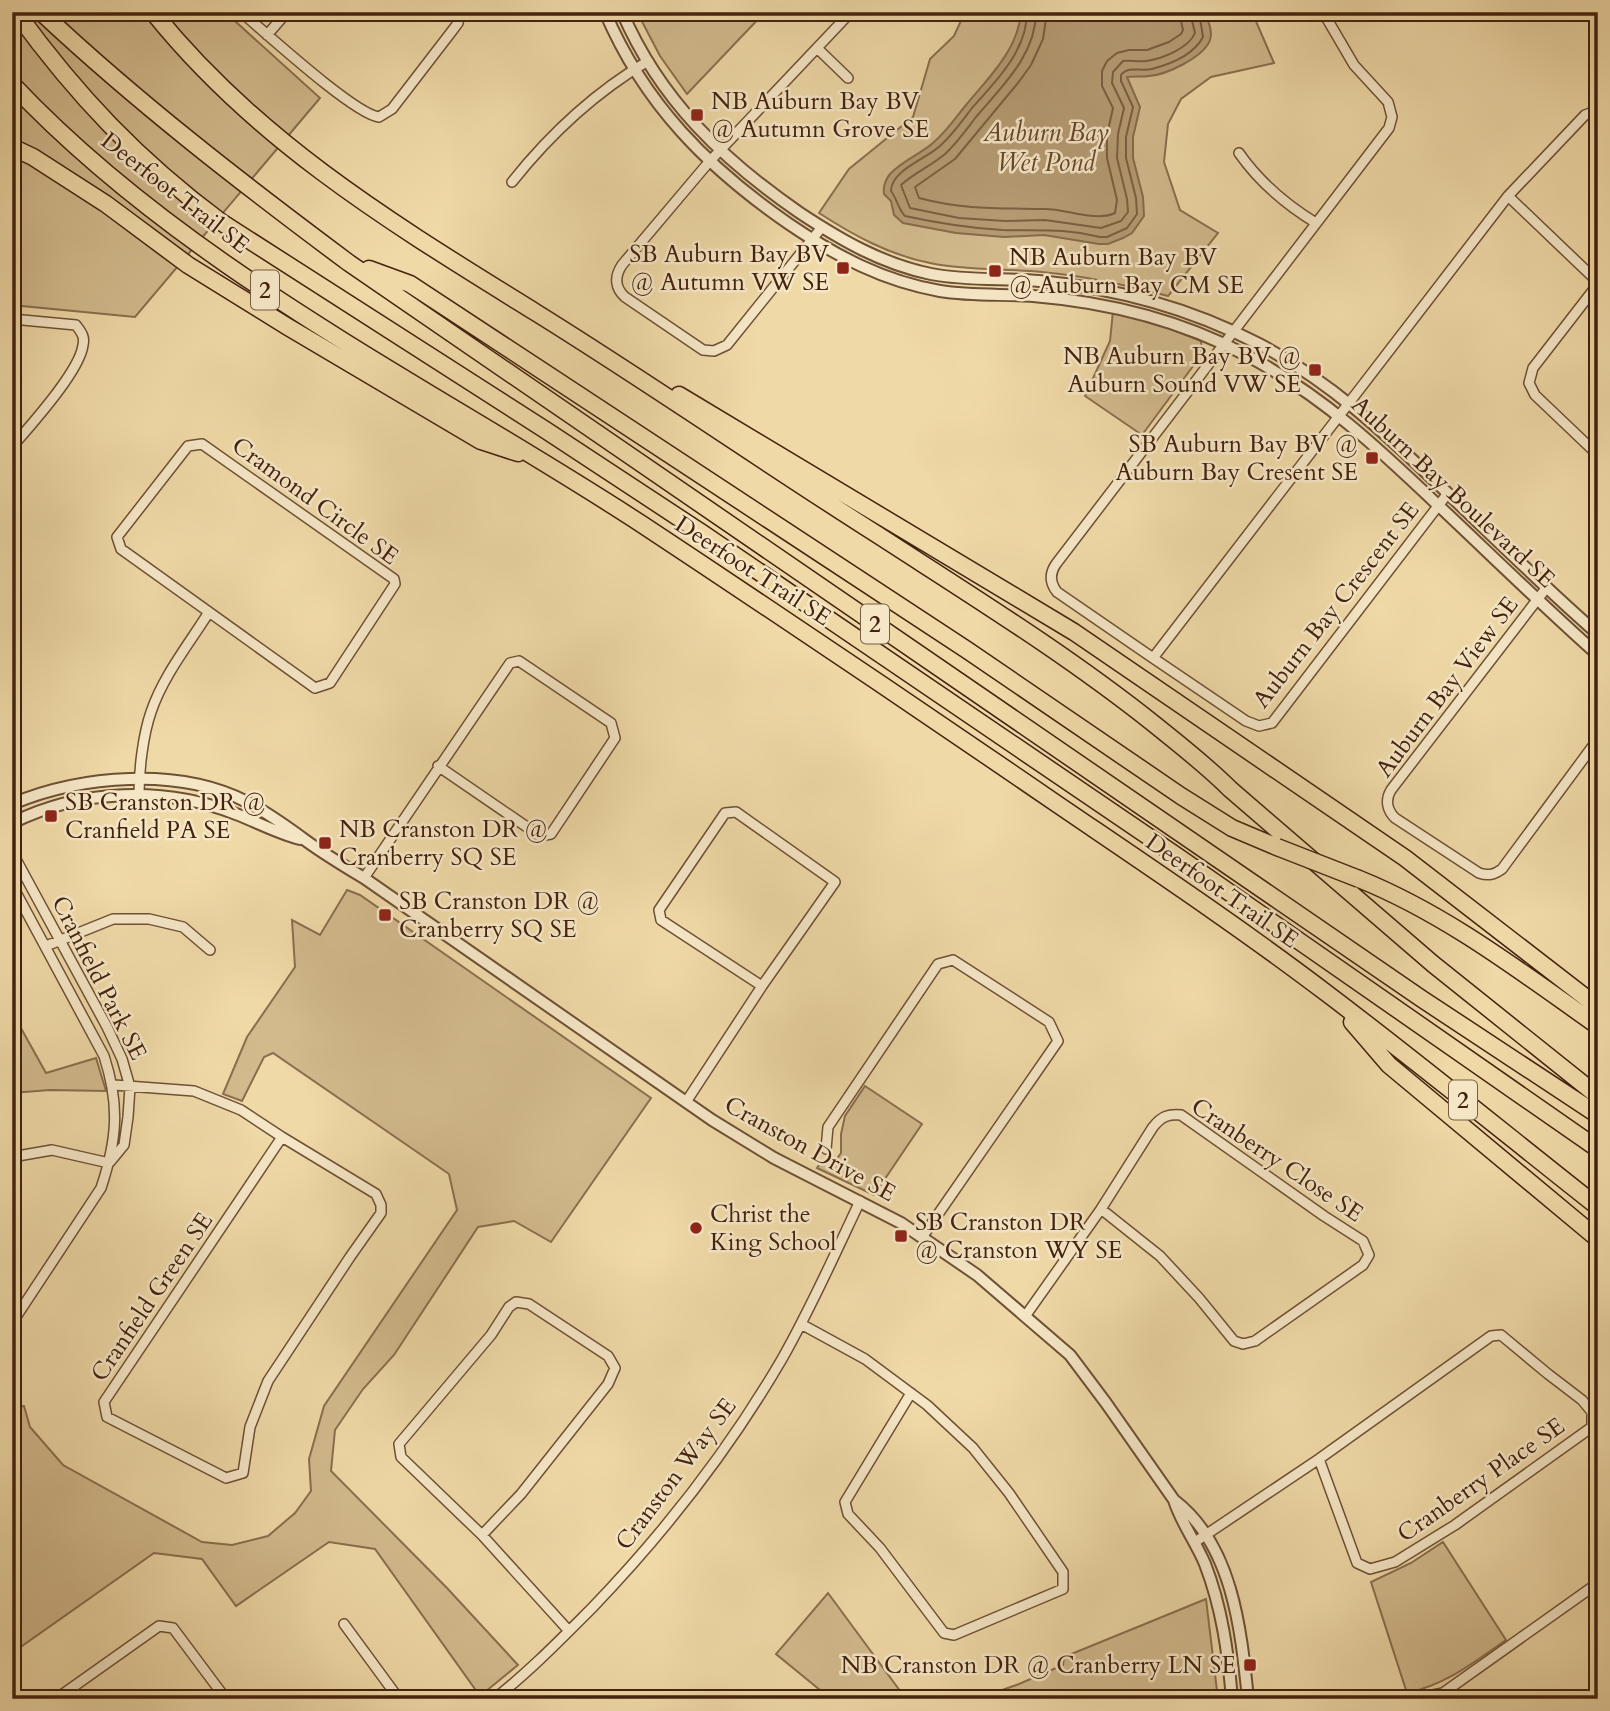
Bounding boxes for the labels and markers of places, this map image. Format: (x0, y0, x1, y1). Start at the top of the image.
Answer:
place label: NB Auburn Bay BV @ Autumn Grove SE (711, 85, 929, 146)
marker: NB Auburn Bay BV @ Autumn Grove SE (689, 107, 705, 123)
place label: SB Auburn Bay BV @ Autumn VW SE (629, 238, 829, 299)
place label: NB Auburn Bay BV @ Auburn Bay CM SE (1009, 241, 1244, 302)
marker: SB Auburn Bay BV @ Autumn VW SE (835, 260, 851, 276)
marker: NB Auburn Bay BV @ Auburn Bay CM SE (987, 263, 1003, 279)
place label: NB Auburn Bay BV @ Auburn Sound VW SE (1063, 340, 1301, 401)
marker: NB Auburn Bay BV @ Auburn Sound VW SE (1307, 362, 1323, 378)
place label: SB Auburn Bay BV @ Auburn Bay Cresent SE (1116, 428, 1358, 489)
marker: SB Auburn Bay BV @ Auburn Bay Cresent SE (1364, 450, 1380, 466)
place label: SB Cranston DR @ Cranfield PA SE (65, 786, 265, 847)
marker: SB Cranston DR @ Cranfield PA SE (43, 808, 59, 824)
place label: NB Cranston DR @ Cranberry SQ SE (339, 813, 548, 874)
marker: NB Cranston DR @ Cranberry SQ SE (317, 835, 333, 851)
place label: SB Cranston DR @ Cranberry SQ SE (399, 885, 599, 946)
marker: SB Cranston DR @ Cranberry SQ SE (377, 907, 393, 923)
place label: Christ the King School (710, 1198, 836, 1259)
place label: SB Cranston DR @ Cranston WY SE (915, 1206, 1122, 1267)
marker: Christ the King School (688, 1220, 704, 1236)
marker: SB Cranston DR @ Cranston WY SE (893, 1228, 909, 1244)
place label: NB Cranston DR @ Cranberry LN SE (841, 1649, 1236, 1682)
marker: NB Cranston DR @ Cranberry LN SE (1242, 1657, 1258, 1673)

